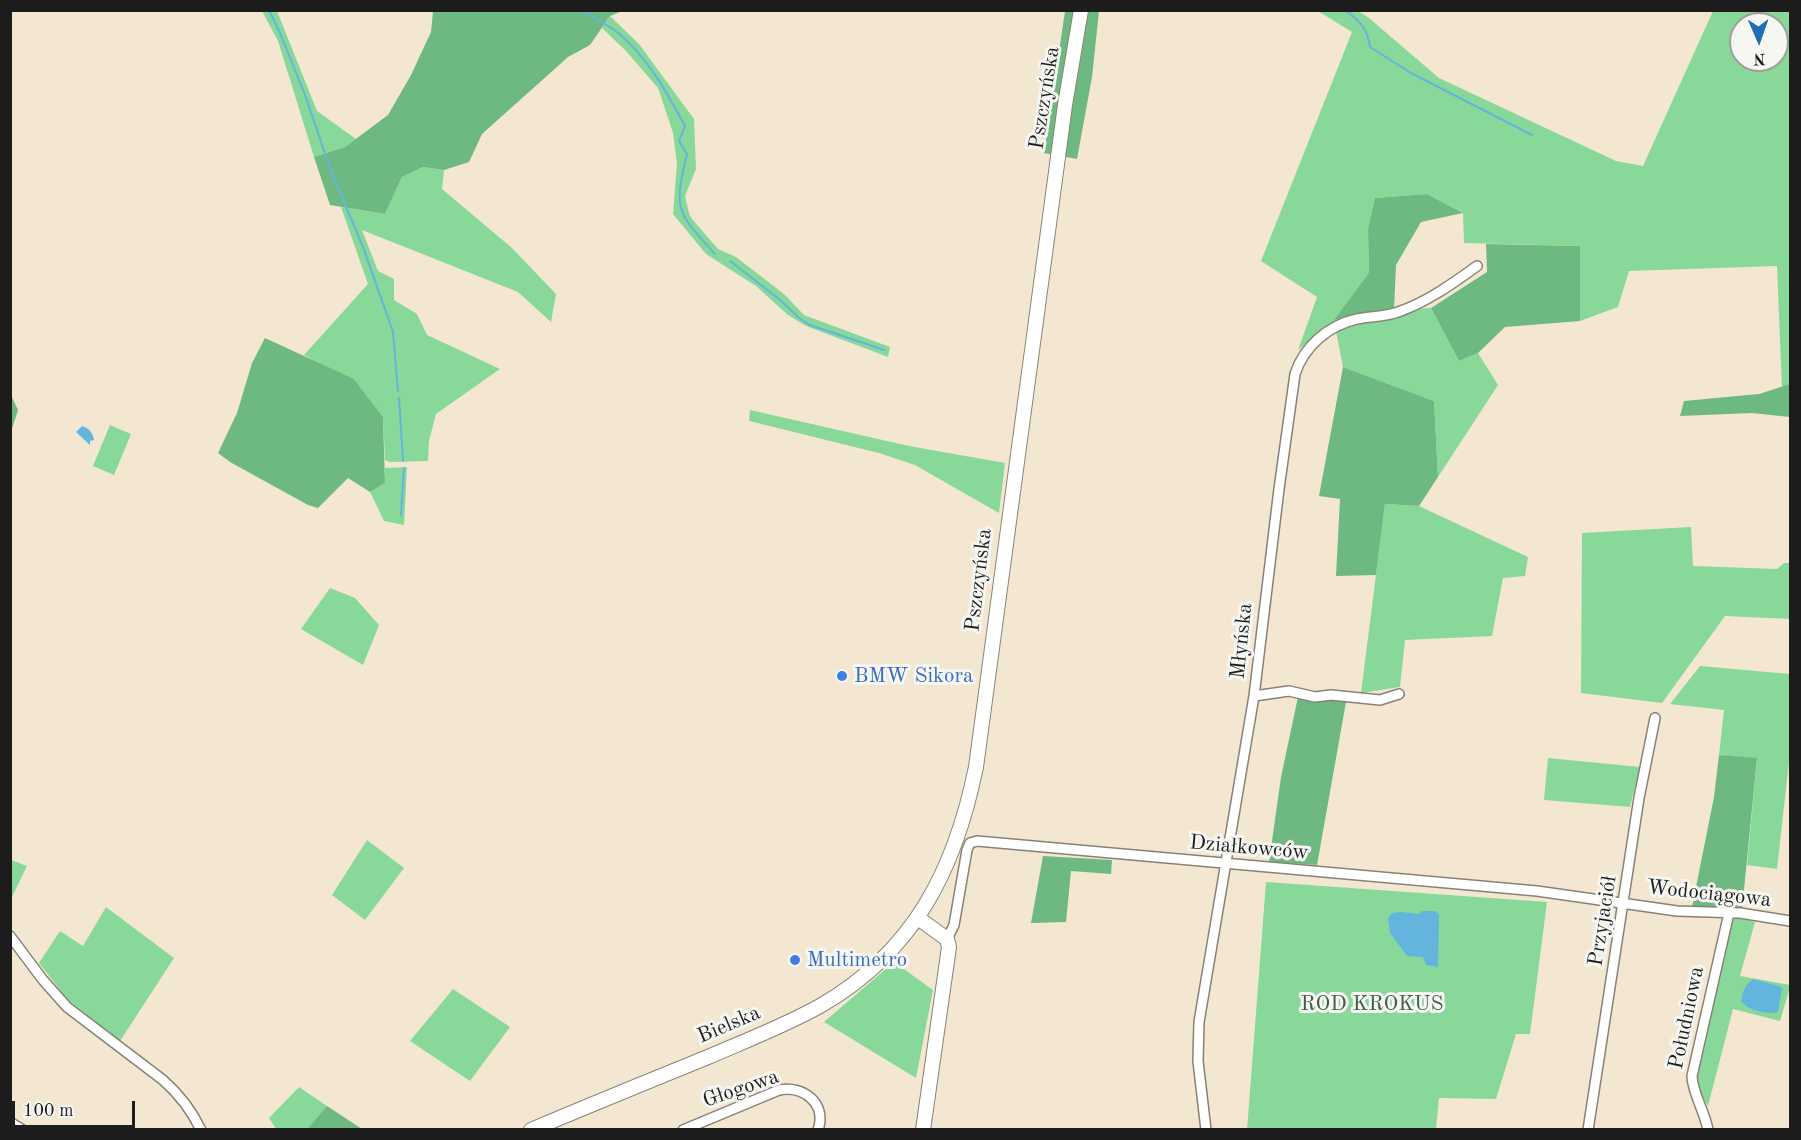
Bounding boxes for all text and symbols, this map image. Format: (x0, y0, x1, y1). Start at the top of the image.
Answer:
north arrow (1729, 12, 1789, 72)
street label: Pszczyńska (1024, 45, 1066, 151)
text: N (1753, 50, 1766, 66)
street label: Pszczyńska (960, 527, 998, 633)
street label: Młyńska (1225, 602, 1259, 680)
place label: BMW Sikora (854, 663, 973, 689)
marker: BMW Sikora (835, 669, 849, 683)
street label: Działkowców (1188, 830, 1310, 866)
street label: Przyjaciół (1583, 874, 1623, 968)
street label: Wodociągowa (1646, 875, 1772, 913)
place label: Multimetro (807, 947, 907, 973)
marker: Multimetro (788, 953, 802, 967)
street label: Południowa (1664, 964, 1710, 1072)
park label: ROD KROKUS (1301, 991, 1443, 1017)
street label: Bielska (694, 1001, 764, 1049)
street label: Głogowa (700, 1064, 782, 1114)
scale bar (15, 1089, 138, 1127)
text: 100 m (23, 1102, 74, 1120)

